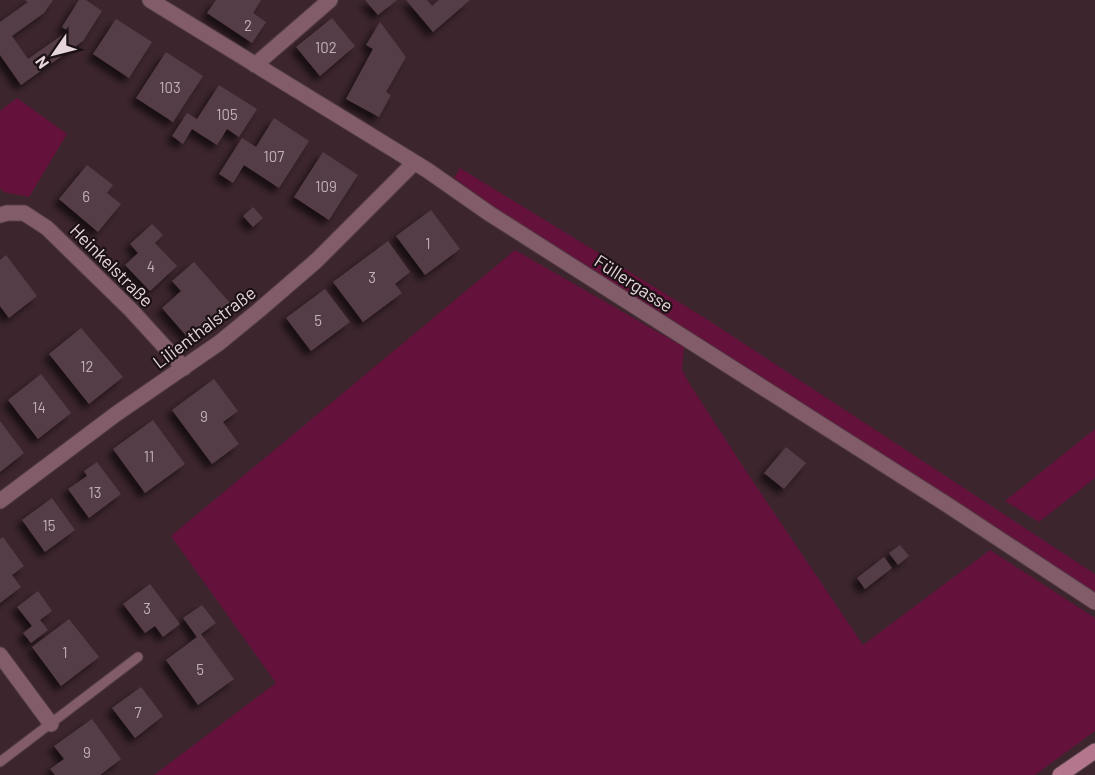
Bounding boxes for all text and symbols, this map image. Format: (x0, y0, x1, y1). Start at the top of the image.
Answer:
house number: 2 (244, 16, 252, 34)
north arrow (24, 24, 84, 84)
house number: 102 (315, 38, 337, 56)
text: N (30, 53, 52, 73)
house number: 103 (159, 78, 181, 96)
house number: 105 (216, 105, 238, 123)
house number: 107 (264, 147, 284, 165)
house number: 109 (315, 177, 337, 195)
house number: 6 (82, 187, 90, 205)
street label: Heinkelstraße (66, 219, 158, 311)
house number: 1 (425, 234, 431, 252)
street label: Füllergasse (591, 249, 677, 317)
house number: 4 (147, 257, 155, 275)
house number: 3 (368, 268, 376, 286)
street label: Lilienthalstraße (148, 281, 260, 373)
house number: 5 (314, 311, 322, 329)
house number: 12 (80, 357, 94, 375)
house number: 14 (32, 398, 46, 416)
house number: 9 (200, 407, 208, 425)
house number: 11 (144, 447, 154, 465)
house number: 13 (89, 483, 101, 501)
house number: 15 (43, 516, 55, 534)
house number: 3 (143, 599, 151, 617)
house number: 1 (62, 643, 68, 661)
house number: 5 (196, 660, 204, 678)
house number: 7 (134, 703, 142, 721)
house number: 9 (83, 743, 91, 761)

